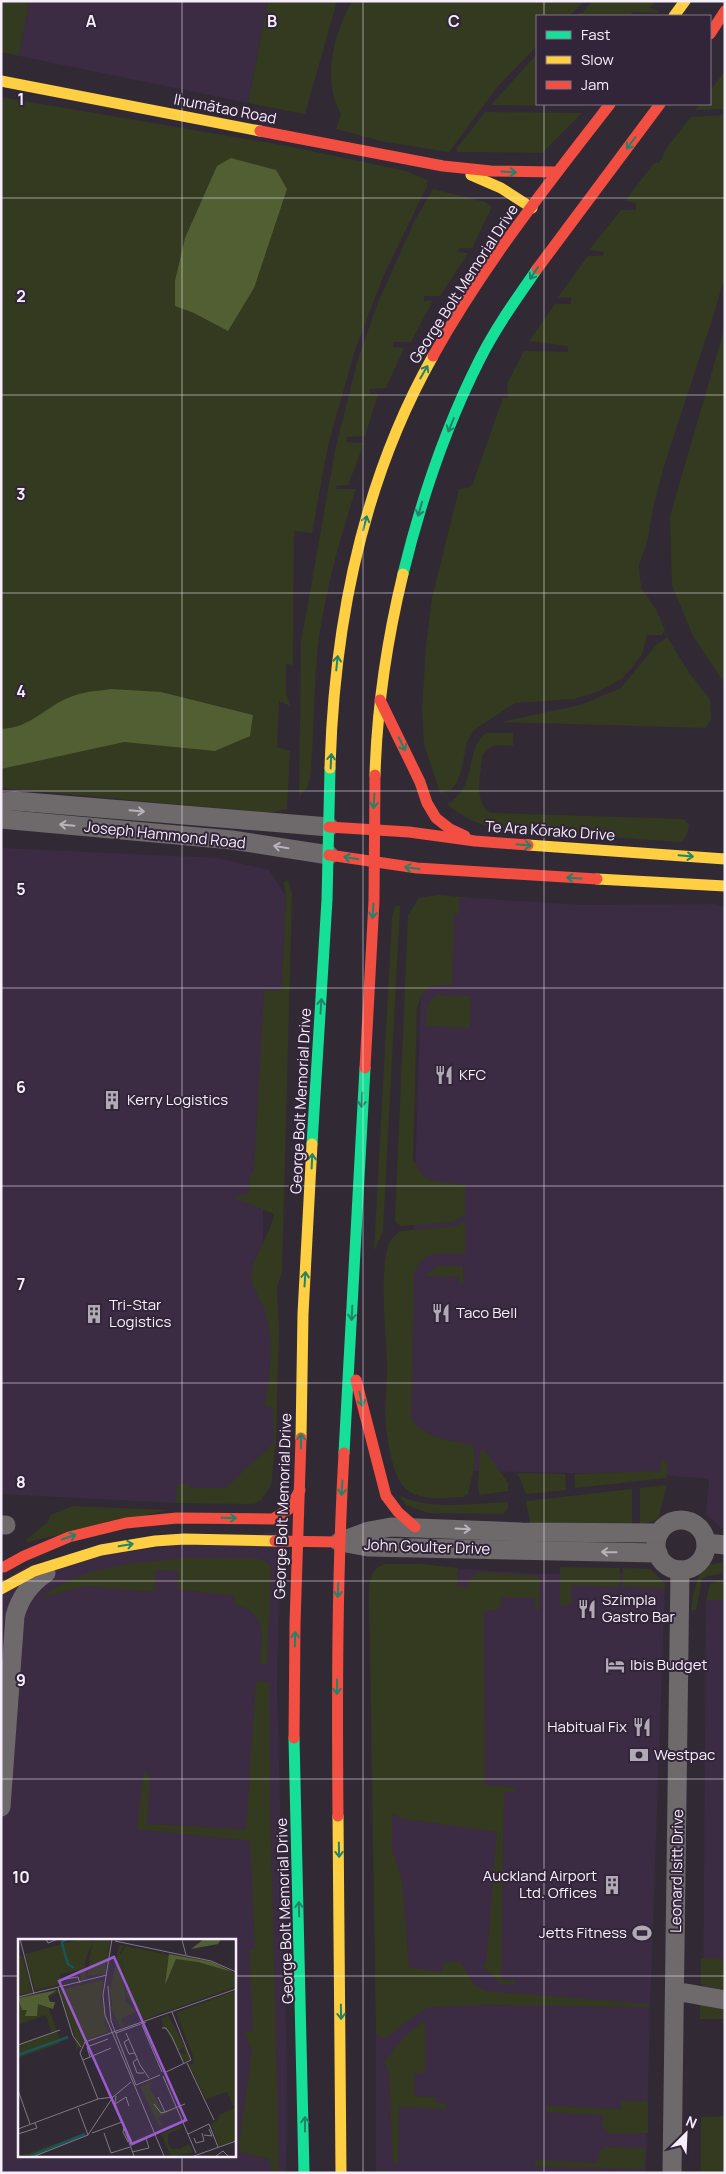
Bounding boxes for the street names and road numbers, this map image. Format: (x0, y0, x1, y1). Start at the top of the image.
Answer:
street label: Ihumātao Road (172, 88, 278, 129)
street label: George Bolt Memorial Drive (404, 200, 523, 367)
street label: Te Ara Kōrako Drive (484, 815, 616, 846)
street label: Joseph Hammond Road (83, 816, 247, 853)
street label: George Bolt Memorial Drive (285, 1007, 316, 1194)
street label: George Bolt Memorial Drive (269, 1412, 296, 1599)
street label: John Goulter Drive (363, 1534, 491, 1559)
street label: Leonard Isitt Drive (665, 1809, 688, 1933)
street label: George Bolt Memorial Drive (271, 1817, 298, 2004)

